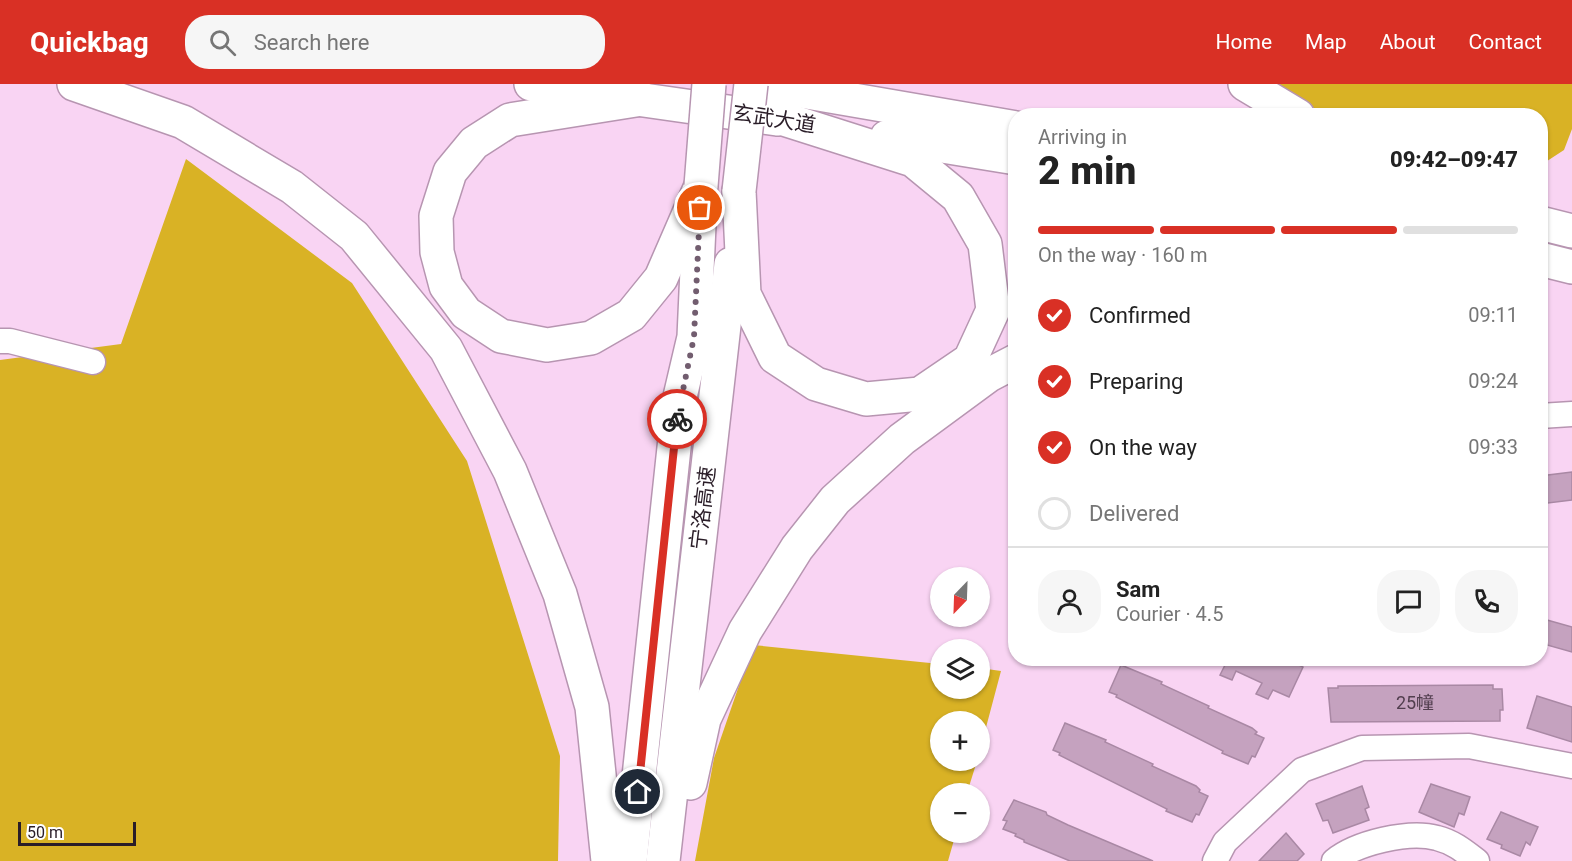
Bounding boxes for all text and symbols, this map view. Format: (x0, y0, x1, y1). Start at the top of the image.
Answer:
search box (185, 15, 605, 69)
text: Quickbag (30, 26, 149, 59)
icon: search (206, 26, 239, 59)
text: Search here (254, 30, 369, 55)
text: Home (1216, 30, 1272, 54)
text: Map (1305, 30, 1347, 54)
text: About (1380, 30, 1436, 54)
text: Contact (1469, 30, 1542, 54)
street label: 玄武大道 (731, 101, 817, 137)
text: Arriving in (1038, 125, 1127, 149)
text: 09:42–09:47 (1390, 147, 1518, 172)
text: 2 min (1038, 148, 1136, 194)
pin (674, 182, 725, 233)
icon: bag (683, 191, 716, 224)
text: On the way · 160 m (1038, 243, 1207, 267)
icon: check (1038, 299, 1071, 332)
text: Confirmed (1089, 303, 1191, 328)
text: 09:11 (1468, 303, 1518, 327)
icon: check (1038, 365, 1071, 398)
text: Preparing (1089, 369, 1183, 394)
text: 09:24 (1468, 369, 1518, 393)
courier (647, 389, 707, 449)
icon: bike (661, 403, 694, 436)
icon: check (1038, 431, 1071, 464)
text: On the way (1089, 435, 1197, 460)
text: 09:33 (1468, 435, 1518, 459)
street label: 宁洛高速 (686, 465, 720, 551)
text: Delivered (1089, 501, 1179, 526)
north arrow (930, 567, 990, 627)
map controls (930, 567, 990, 843)
button: person (1038, 570, 1101, 633)
button: chat (1377, 570, 1440, 633)
button: phone (1455, 570, 1518, 633)
text: Sam (1116, 577, 1160, 602)
text: Courier · 4.5 (1116, 602, 1223, 626)
button: layers (930, 639, 990, 699)
house number: 25幢 (1396, 692, 1434, 713)
button: + (930, 711, 990, 771)
pin (612, 766, 663, 817)
icon: home (621, 775, 654, 808)
button: − (930, 783, 990, 843)
scale bar (18, 819, 136, 846)
text: 50 m (27, 823, 63, 842)

